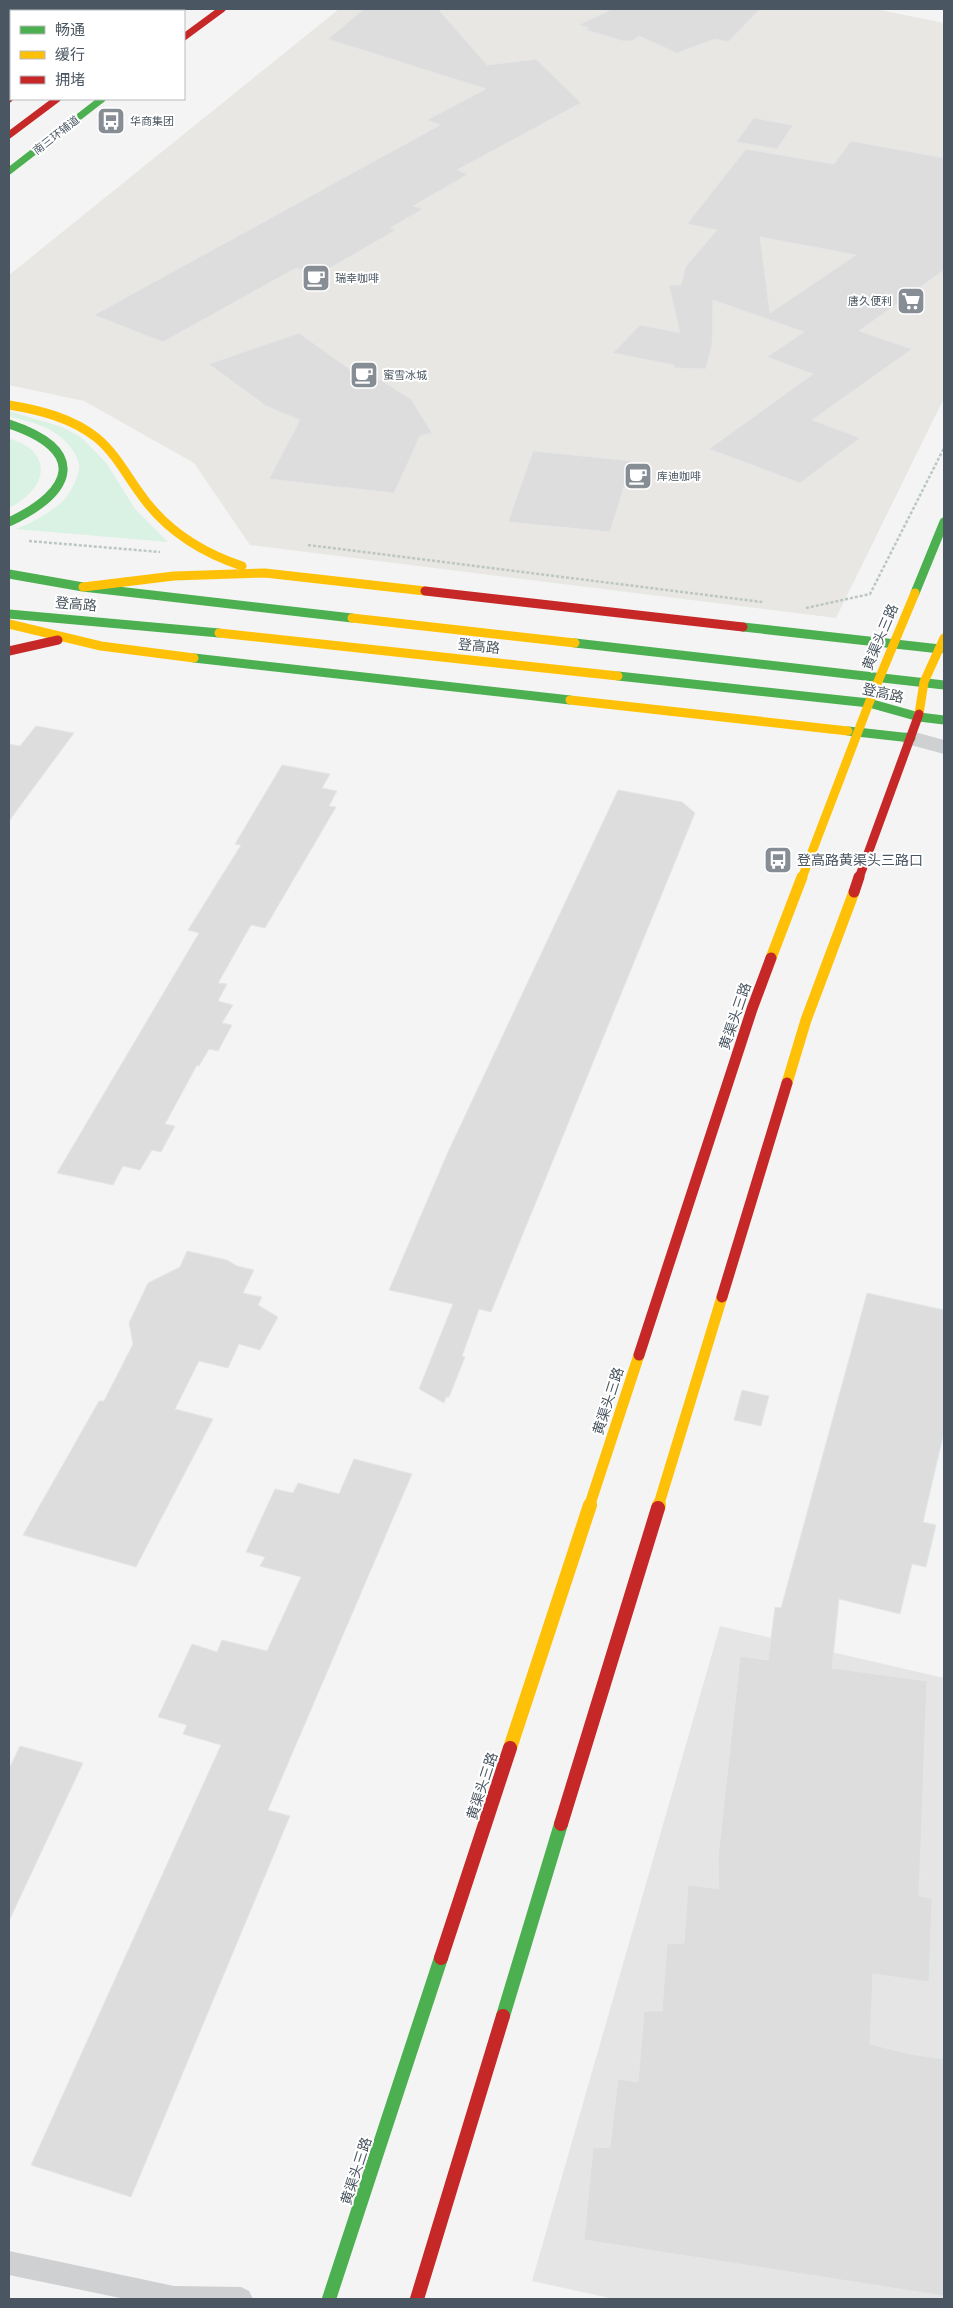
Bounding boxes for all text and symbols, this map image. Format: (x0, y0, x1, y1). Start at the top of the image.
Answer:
legend (10, 10, 185, 100)
text: 畅通 (55, 20, 85, 40)
text: 缓行 (55, 45, 85, 65)
text: 拥堵 (55, 70, 85, 90)
bus stop icon: 华商集团 (96, 106, 126, 136)
street label: 南三环辅道 (30, 113, 82, 157)
place label: 华商集团 (130, 114, 174, 128)
cafe icon: 瑞幸咖啡 (301, 263, 331, 293)
place label: 瑞幸咖啡 (335, 271, 379, 285)
supermarket icon: 唐久便利 (896, 286, 926, 316)
place label: 唐久便利 (848, 294, 892, 308)
cafe icon: 蜜雪冰城 (349, 360, 379, 390)
place label: 蜜雪冰城 (383, 368, 427, 382)
cafe icon: 库迪咖啡 (623, 461, 653, 491)
place label: 库迪咖啡 (657, 469, 701, 483)
street label: 登高路 (54, 593, 98, 615)
street label: 黄渠头三路 (858, 601, 902, 673)
street label: 登高路 (457, 635, 501, 657)
street label: 登高路 (861, 680, 905, 706)
bus stop icon: 登高路黄渠头三路口 (763, 845, 793, 875)
place label: 登高路黄渠头三路口 (797, 851, 923, 869)
street label: 黄渠头三路 (715, 980, 755, 1052)
street label: 黄渠头三路 (589, 1365, 627, 1437)
street label: 黄渠头三路 (463, 1750, 501, 1822)
street label: 黄渠头三路 (337, 2135, 375, 2207)

